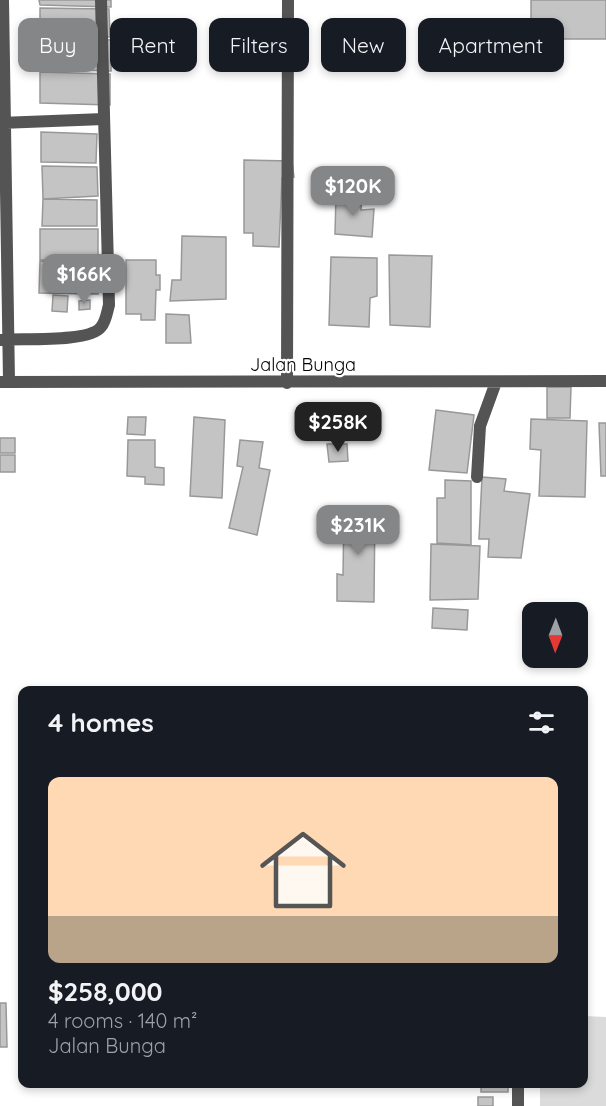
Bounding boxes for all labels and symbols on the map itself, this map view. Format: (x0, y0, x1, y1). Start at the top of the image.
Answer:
pin: $120K (311, 166, 395, 217)
pin: $166K (42, 254, 126, 305)
street label: Jalan Bunga (250, 353, 356, 376)
pin: $258K (296, 402, 380, 453)
pin: $231K (316, 505, 400, 556)
north arrow (522, 602, 588, 668)

